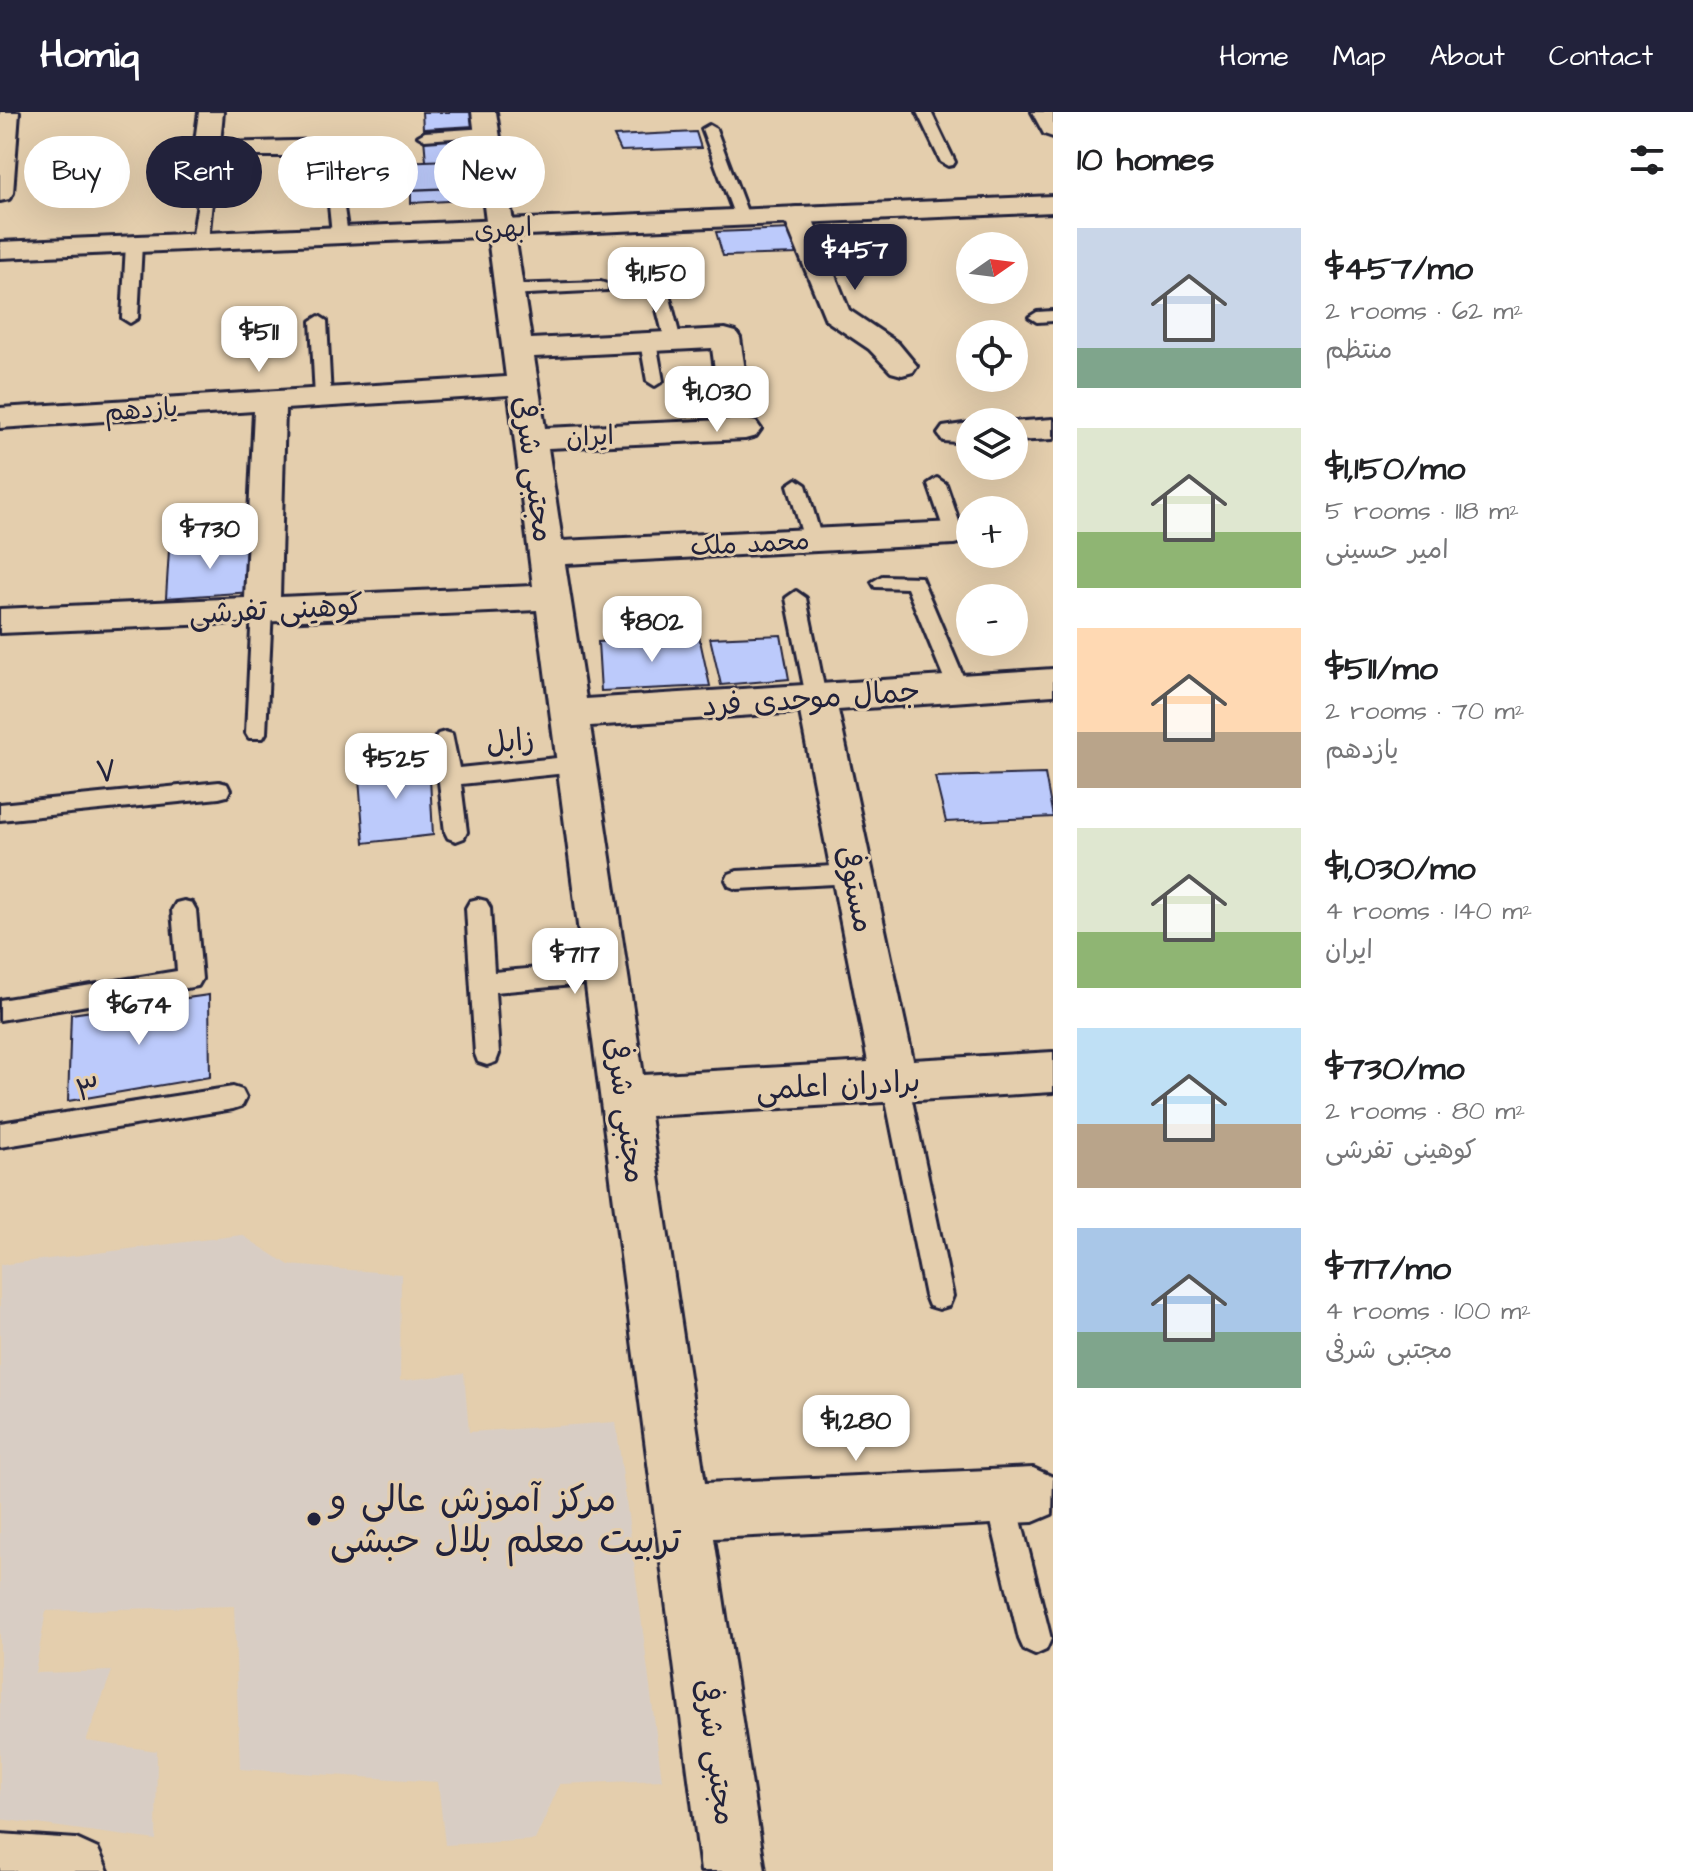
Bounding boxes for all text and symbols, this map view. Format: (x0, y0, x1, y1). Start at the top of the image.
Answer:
text: Homiq (40, 30, 139, 82)
text: Home (1219, 37, 1289, 76)
text: Map (1333, 37, 1386, 76)
text: About (1430, 37, 1505, 76)
text: Contact (1549, 37, 1653, 76)
chip: Buy (24, 136, 130, 208)
chip: Rent (146, 136, 262, 208)
chip: Filters (278, 136, 418, 208)
chip: New (434, 136, 545, 208)
text: 10 homes (1077, 136, 1214, 184)
icon: filters (1625, 138, 1669, 182)
street label: ابهری (473, 210, 533, 248)
pin: $457 (808, 224, 902, 292)
text: $457 (822, 232, 888, 268)
north arrow (956, 232, 1028, 304)
map controls (956, 232, 1028, 656)
text: $457/mo (1325, 245, 1473, 293)
pin: $1,150 (591, 247, 721, 315)
text: $1,150 (626, 255, 686, 291)
icon: home (1141, 260, 1237, 356)
text: 2 rooms · 62 m² (1325, 293, 1523, 329)
pin: $511 (212, 306, 306, 374)
text: $511 (239, 314, 279, 350)
button: locate (956, 320, 1028, 392)
text: منتظم (1325, 332, 1392, 368)
pin: $1,030 (652, 366, 782, 434)
text: $1,030 (683, 374, 751, 410)
street label: یازدهم (103, 389, 179, 432)
street label: مجتبی شرفی (502, 393, 564, 545)
button: layers (956, 408, 1028, 480)
street label: ایران (565, 418, 615, 456)
text: $1,150/mo (1325, 445, 1465, 493)
icon: home (1141, 460, 1237, 556)
text: 5 rooms · 118 m² (1325, 493, 1519, 529)
button: + (956, 496, 1028, 568)
pin: $730 (163, 503, 257, 571)
text: $730 (180, 511, 240, 547)
street label: محمد ملک (689, 523, 811, 565)
text: امیر حسینی (1325, 532, 1449, 568)
street label: کوهینی تفرشی (188, 584, 365, 636)
button: − (956, 584, 1028, 656)
pin: $802 (605, 596, 699, 664)
text: $802 (621, 604, 683, 640)
text: $511/mo (1325, 645, 1438, 693)
icon: home (1141, 660, 1237, 756)
street label: جمال موحدی فرد (701, 670, 922, 728)
text: 2 rooms · 70 m² (1325, 693, 1524, 729)
street label: زابل (484, 719, 536, 765)
text: یازدهم (1325, 732, 1399, 768)
pin: $525 (349, 733, 443, 801)
text: $525 (363, 741, 429, 777)
street label: ۷ (93, 750, 119, 794)
street label: مستوفی (825, 842, 885, 937)
text: $1,030/mo (1325, 845, 1476, 893)
icon: home (1141, 860, 1237, 956)
text: 4 rooms · 140 m² (1325, 893, 1532, 929)
pin: $717 (528, 928, 622, 996)
text: ایران (1325, 932, 1373, 968)
text: $717 (550, 936, 600, 972)
pin: $674 (92, 979, 186, 1047)
text: $674 (107, 987, 171, 1023)
street label: مجتبی شرفی (594, 1034, 656, 1186)
text: $730/mo (1325, 1045, 1465, 1093)
icon: home (1141, 1060, 1237, 1156)
street label: برادران اعلمی (755, 1061, 921, 1111)
street label: ۳ (73, 1067, 104, 1113)
text: 2 rooms · 80 m² (1325, 1093, 1525, 1129)
text: کوهینی تفرشی (1325, 1132, 1477, 1168)
text: $717/mo (1325, 1245, 1451, 1293)
icon: home (1141, 1260, 1237, 1356)
text: 4 rooms · 100 m² (1325, 1293, 1531, 1329)
text: مجتبی شرفی (1325, 1332, 1452, 1368)
pin: $1,280 (791, 1395, 921, 1463)
text: $1,280 (821, 1403, 891, 1439)
place label: مرکز آموزش عالی و تربیت معلم بلال حبشی (327, 1475, 682, 1567)
marker: مرکز آموزش عالی و تربیت معلم بلال حبشی (305, 1510, 323, 1528)
street label: مجتبی شرفی (684, 1676, 746, 1828)

